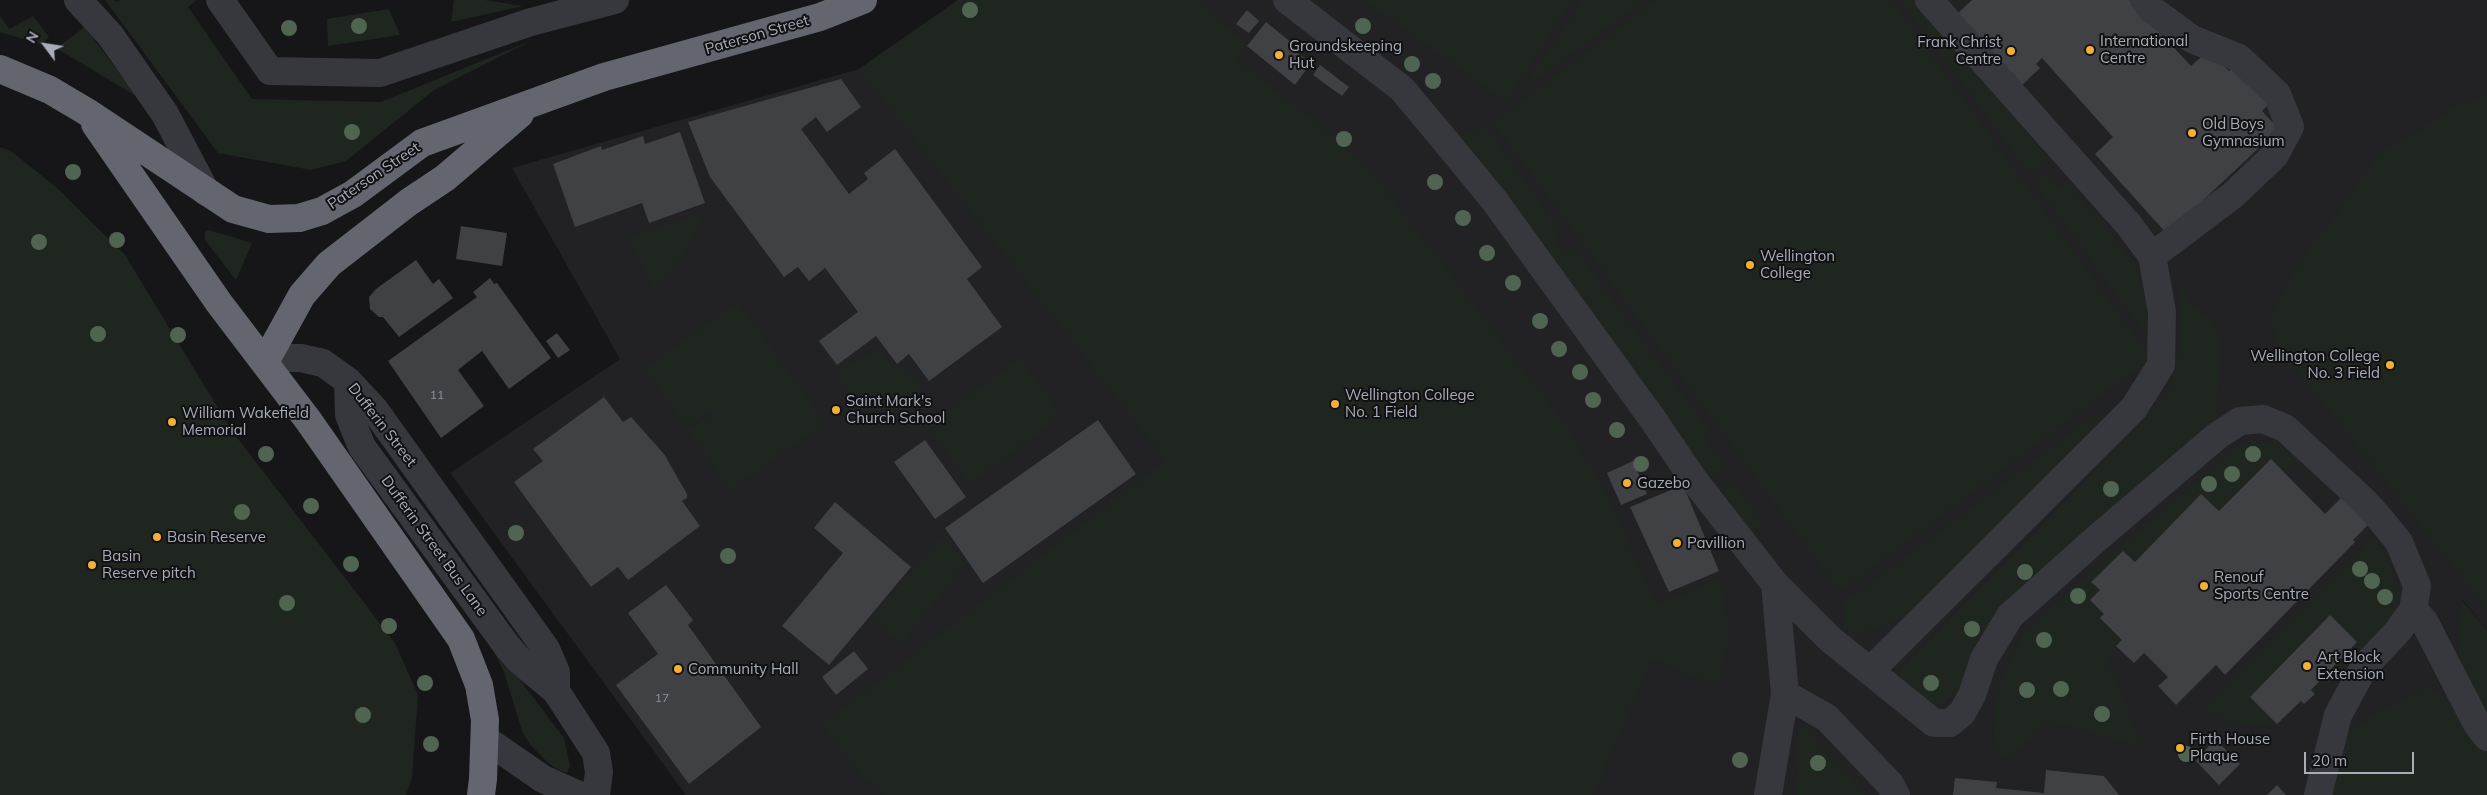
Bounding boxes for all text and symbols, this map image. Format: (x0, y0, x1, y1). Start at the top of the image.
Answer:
street label: Paterson Street (703, 12, 811, 58)
north arrow (20, 20, 70, 70)
text: N (22, 28, 43, 46)
place label: International Centre (2100, 32, 2188, 67)
place label: Frank Christ Centre (1917, 33, 2001, 68)
place label: Groundskeeping Hut (1289, 37, 1402, 72)
marker: International Centre (2084, 44, 2096, 56)
marker: Frank Christ Centre (2005, 45, 2017, 57)
marker: Groundskeeping Hut (1273, 49, 1285, 61)
place label: Old Boys Gymnasium (2202, 115, 2285, 150)
marker: Old Boys Gymnasium (2186, 127, 2198, 139)
street label: Paterson Street (324, 139, 424, 213)
place label: Wellington College (1760, 247, 1835, 282)
marker: Wellington College (1744, 259, 1756, 271)
place label: Wellington College No. 3 Field (2250, 347, 2380, 382)
marker: Wellington College No. 3 Field (2384, 359, 2396, 371)
street label: Dufferin Street (344, 380, 420, 470)
place label: Wellington College No. 1 Field (1345, 386, 1475, 421)
house number: 11 (430, 388, 444, 402)
place label: Saint Mark's Church School (846, 392, 945, 427)
marker: Wellington College No. 1 Field (1329, 398, 1341, 410)
place label: William Wakefield Memorial (182, 404, 309, 439)
marker: Saint Mark's Church School (830, 404, 842, 416)
marker: William Wakefield Memorial (166, 416, 178, 428)
street label: Dufferin Street Bus Lane (377, 472, 491, 620)
place label: Gazebo (1637, 474, 1690, 492)
marker: Gazebo (1621, 477, 1633, 489)
place label: Basin Reserve (167, 528, 266, 546)
marker: Basin Reserve (151, 531, 163, 543)
place label: Pavillion (1687, 534, 1745, 552)
marker: Pavillion (1671, 537, 1683, 549)
place label: Basin Reserve pitch (102, 547, 196, 582)
marker: Basin Reserve pitch (86, 559, 98, 571)
place label: Renouf Sports Centre (2214, 568, 2309, 603)
marker: Renouf Sports Centre (2198, 580, 2210, 592)
place label: Art Block Extension (2317, 648, 2384, 683)
place label: Community Hall (688, 660, 799, 678)
marker: Art Block Extension (2301, 660, 2313, 672)
marker: Community Hall (672, 663, 684, 675)
house number: 17 (655, 691, 669, 705)
place label: Firth House Plaque (2190, 730, 2270, 765)
marker: Firth House Plaque (2174, 742, 2186, 754)
scale bar (2307, 742, 2417, 774)
text: 20 m (2312, 751, 2347, 770)

